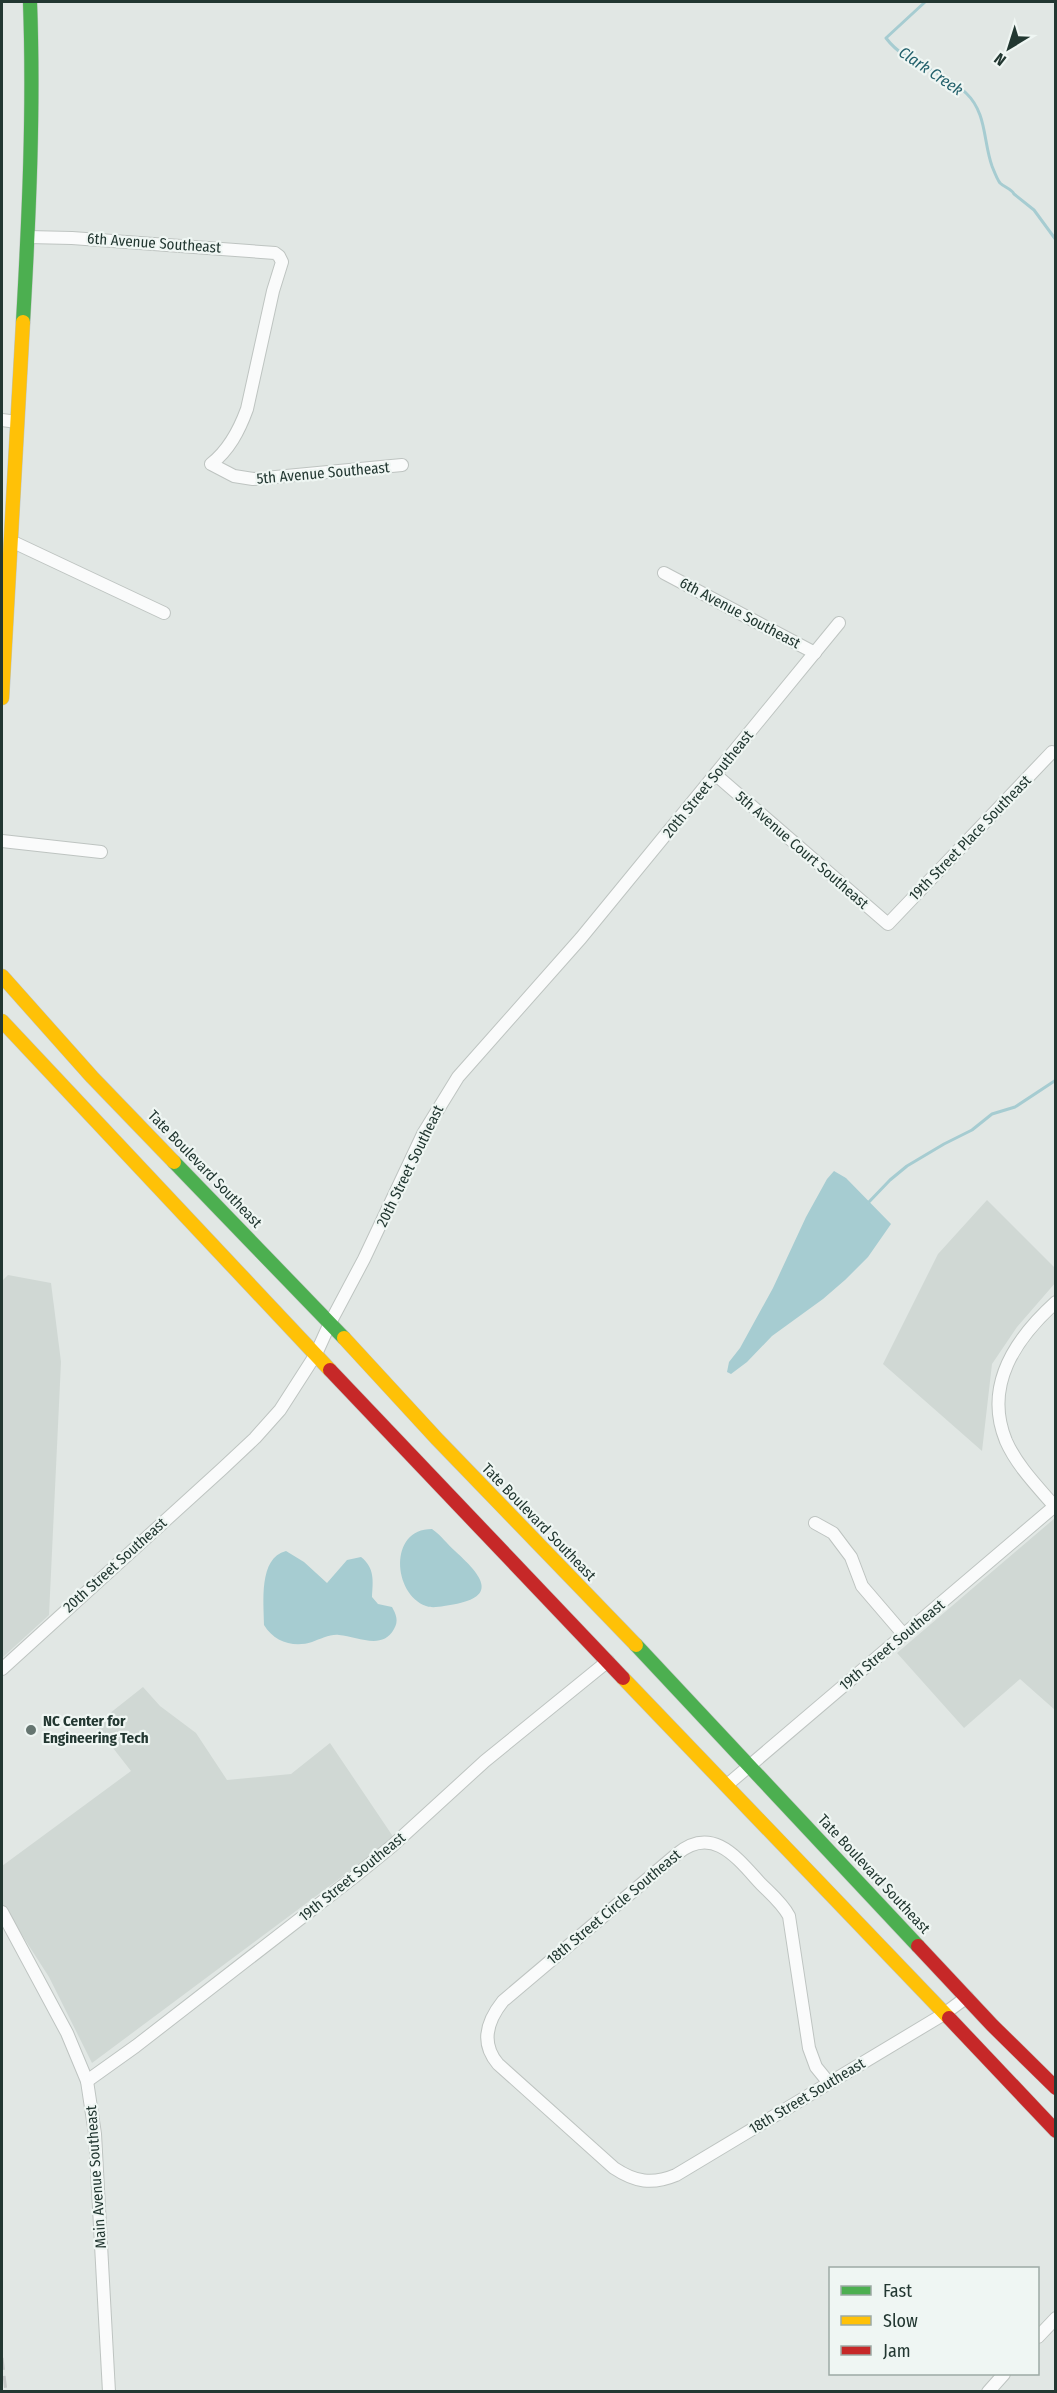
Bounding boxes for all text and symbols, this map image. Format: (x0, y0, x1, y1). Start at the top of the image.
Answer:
north arrow (979, 18, 1039, 78)
water label: Clark Creek (895, 43, 967, 99)
text: N (990, 49, 1010, 70)
street label: 6th Avenue Southeast (86, 229, 222, 257)
street label: 5th Avenue Southeast (256, 458, 390, 488)
street label: 6th Avenue Southeast (677, 574, 804, 652)
street label: 20th Street Southeast (659, 727, 757, 841)
street label: 19th Street Place Southeast (905, 771, 1035, 905)
street label: 5th Avenue Court Southeast (732, 787, 872, 913)
street label: 20th Street Southeast (373, 1102, 447, 1230)
street label: Tate Boulevard Southeast (144, 1107, 266, 1232)
street label: Tate Boulevard Southeast (478, 1460, 600, 1585)
street label: 20th Street Southeast (60, 1514, 171, 1616)
street label: 19th Street Southeast (836, 1596, 948, 1694)
place label: NC Center for Engineering Tech (43, 1712, 149, 1747)
marker: NC Center for Engineering Tech (24, 1723, 38, 1737)
street label: Tate Boulevard Southeast (814, 1811, 934, 1937)
street label: 19th Street Southeast (295, 1829, 409, 1925)
street label: 18th Street Circle Southeast (543, 1846, 685, 1968)
street label: 18th Street Southeast (746, 2054, 868, 2138)
street label: Main Avenue Southeast (82, 2105, 110, 2249)
legend (829, 2267, 1039, 2375)
text: Fast (883, 2280, 912, 2302)
text: Slow (883, 2310, 918, 2332)
text: Jam (883, 2340, 911, 2362)

